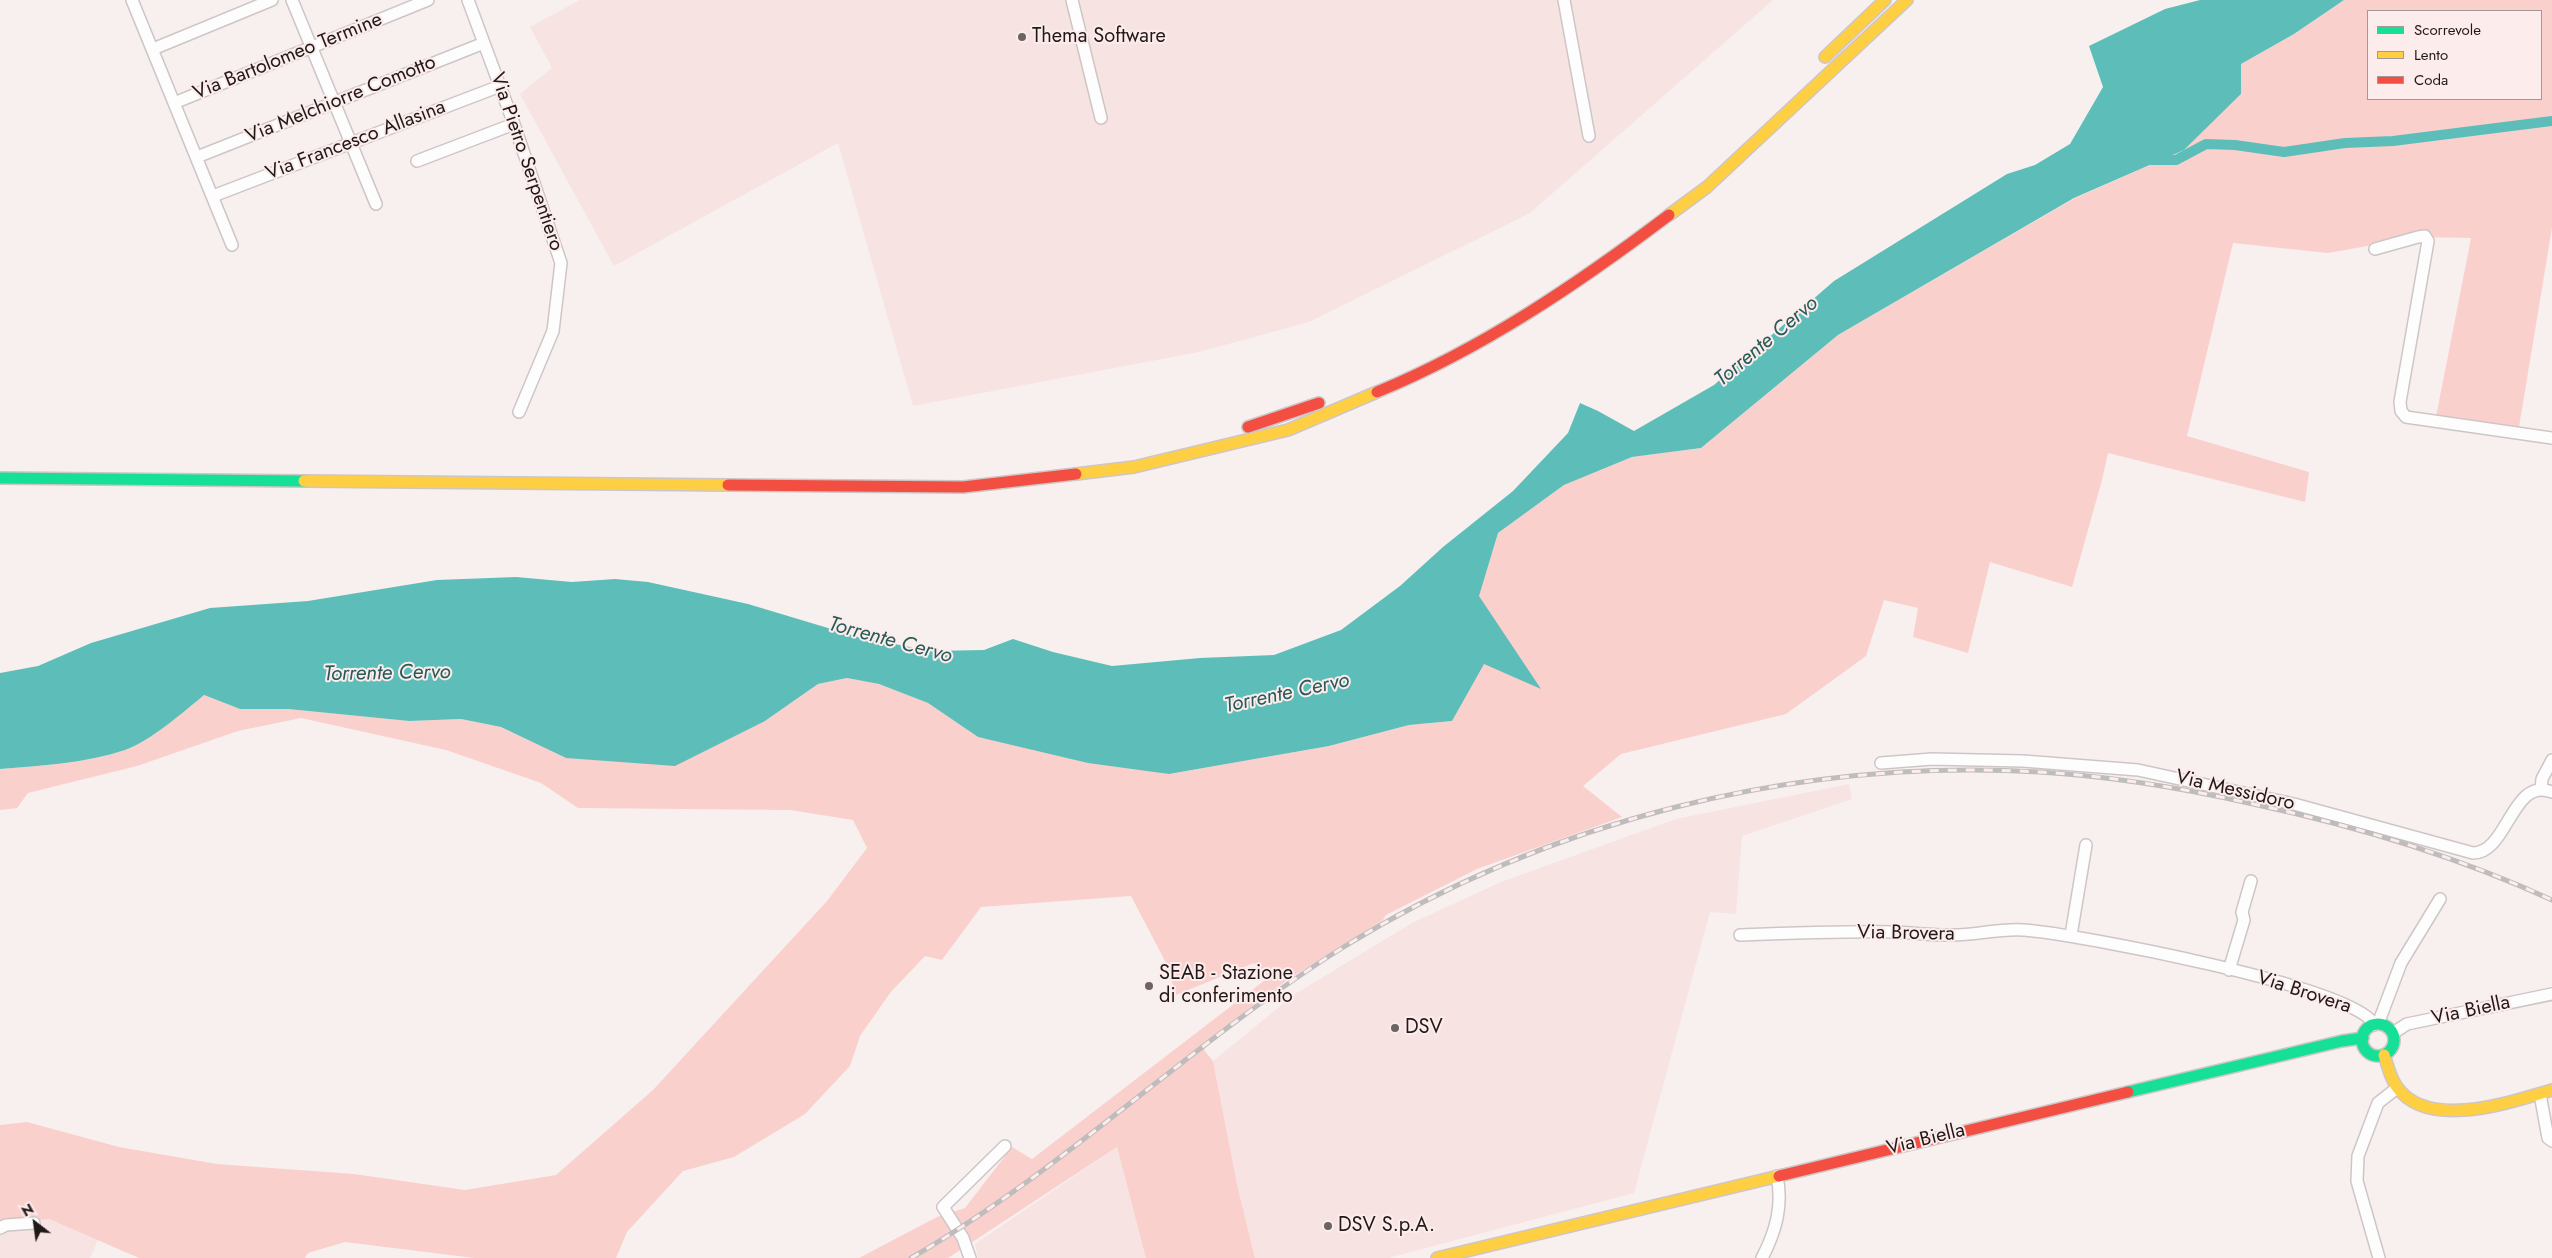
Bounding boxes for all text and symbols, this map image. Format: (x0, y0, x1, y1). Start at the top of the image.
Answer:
street label: Via Bartolomeo Termine (190, 8, 386, 106)
legend (2367, 10, 2542, 100)
text: Scorrevole (2414, 19, 2481, 41)
place label: Thema Software (1032, 25, 1166, 49)
marker: Thema Software (1016, 31, 1028, 43)
text: Lento (2414, 44, 2448, 66)
street label: Via Melchiorre Comotto (243, 51, 439, 149)
text: Coda (2414, 69, 2448, 91)
street label: Via Pietro Serpentiero (484, 70, 568, 254)
street label: Via Francesco Allasina (263, 96, 449, 186)
water label: Torrente Cervo (1710, 292, 1824, 392)
water label: Torrente Cervo (825, 612, 955, 670)
water label: Torrente Cervo (323, 660, 451, 688)
water label: Torrente Cervo (1222, 668, 1352, 720)
street label: Via Messidoro (2173, 766, 2297, 816)
street label: Via Brovera (1857, 921, 1955, 947)
place label: SEAB - Stazione di conferimento (1159, 962, 1293, 1009)
street label: Via Brovera (2254, 967, 2354, 1019)
marker: SEAB - Stazione di conferimento (1143, 980, 1155, 992)
street label: Via Biella (2430, 991, 2512, 1031)
place label: DSV (1405, 1016, 1443, 1040)
marker: DSV (1389, 1022, 1401, 1034)
street label: Via Biella (1885, 1119, 1967, 1161)
north arrow (10, 1198, 60, 1248)
text: N (18, 1199, 37, 1221)
place label: DSV S.p.A. (1338, 1214, 1435, 1238)
marker: DSV S.p.A. (1322, 1220, 1334, 1232)

